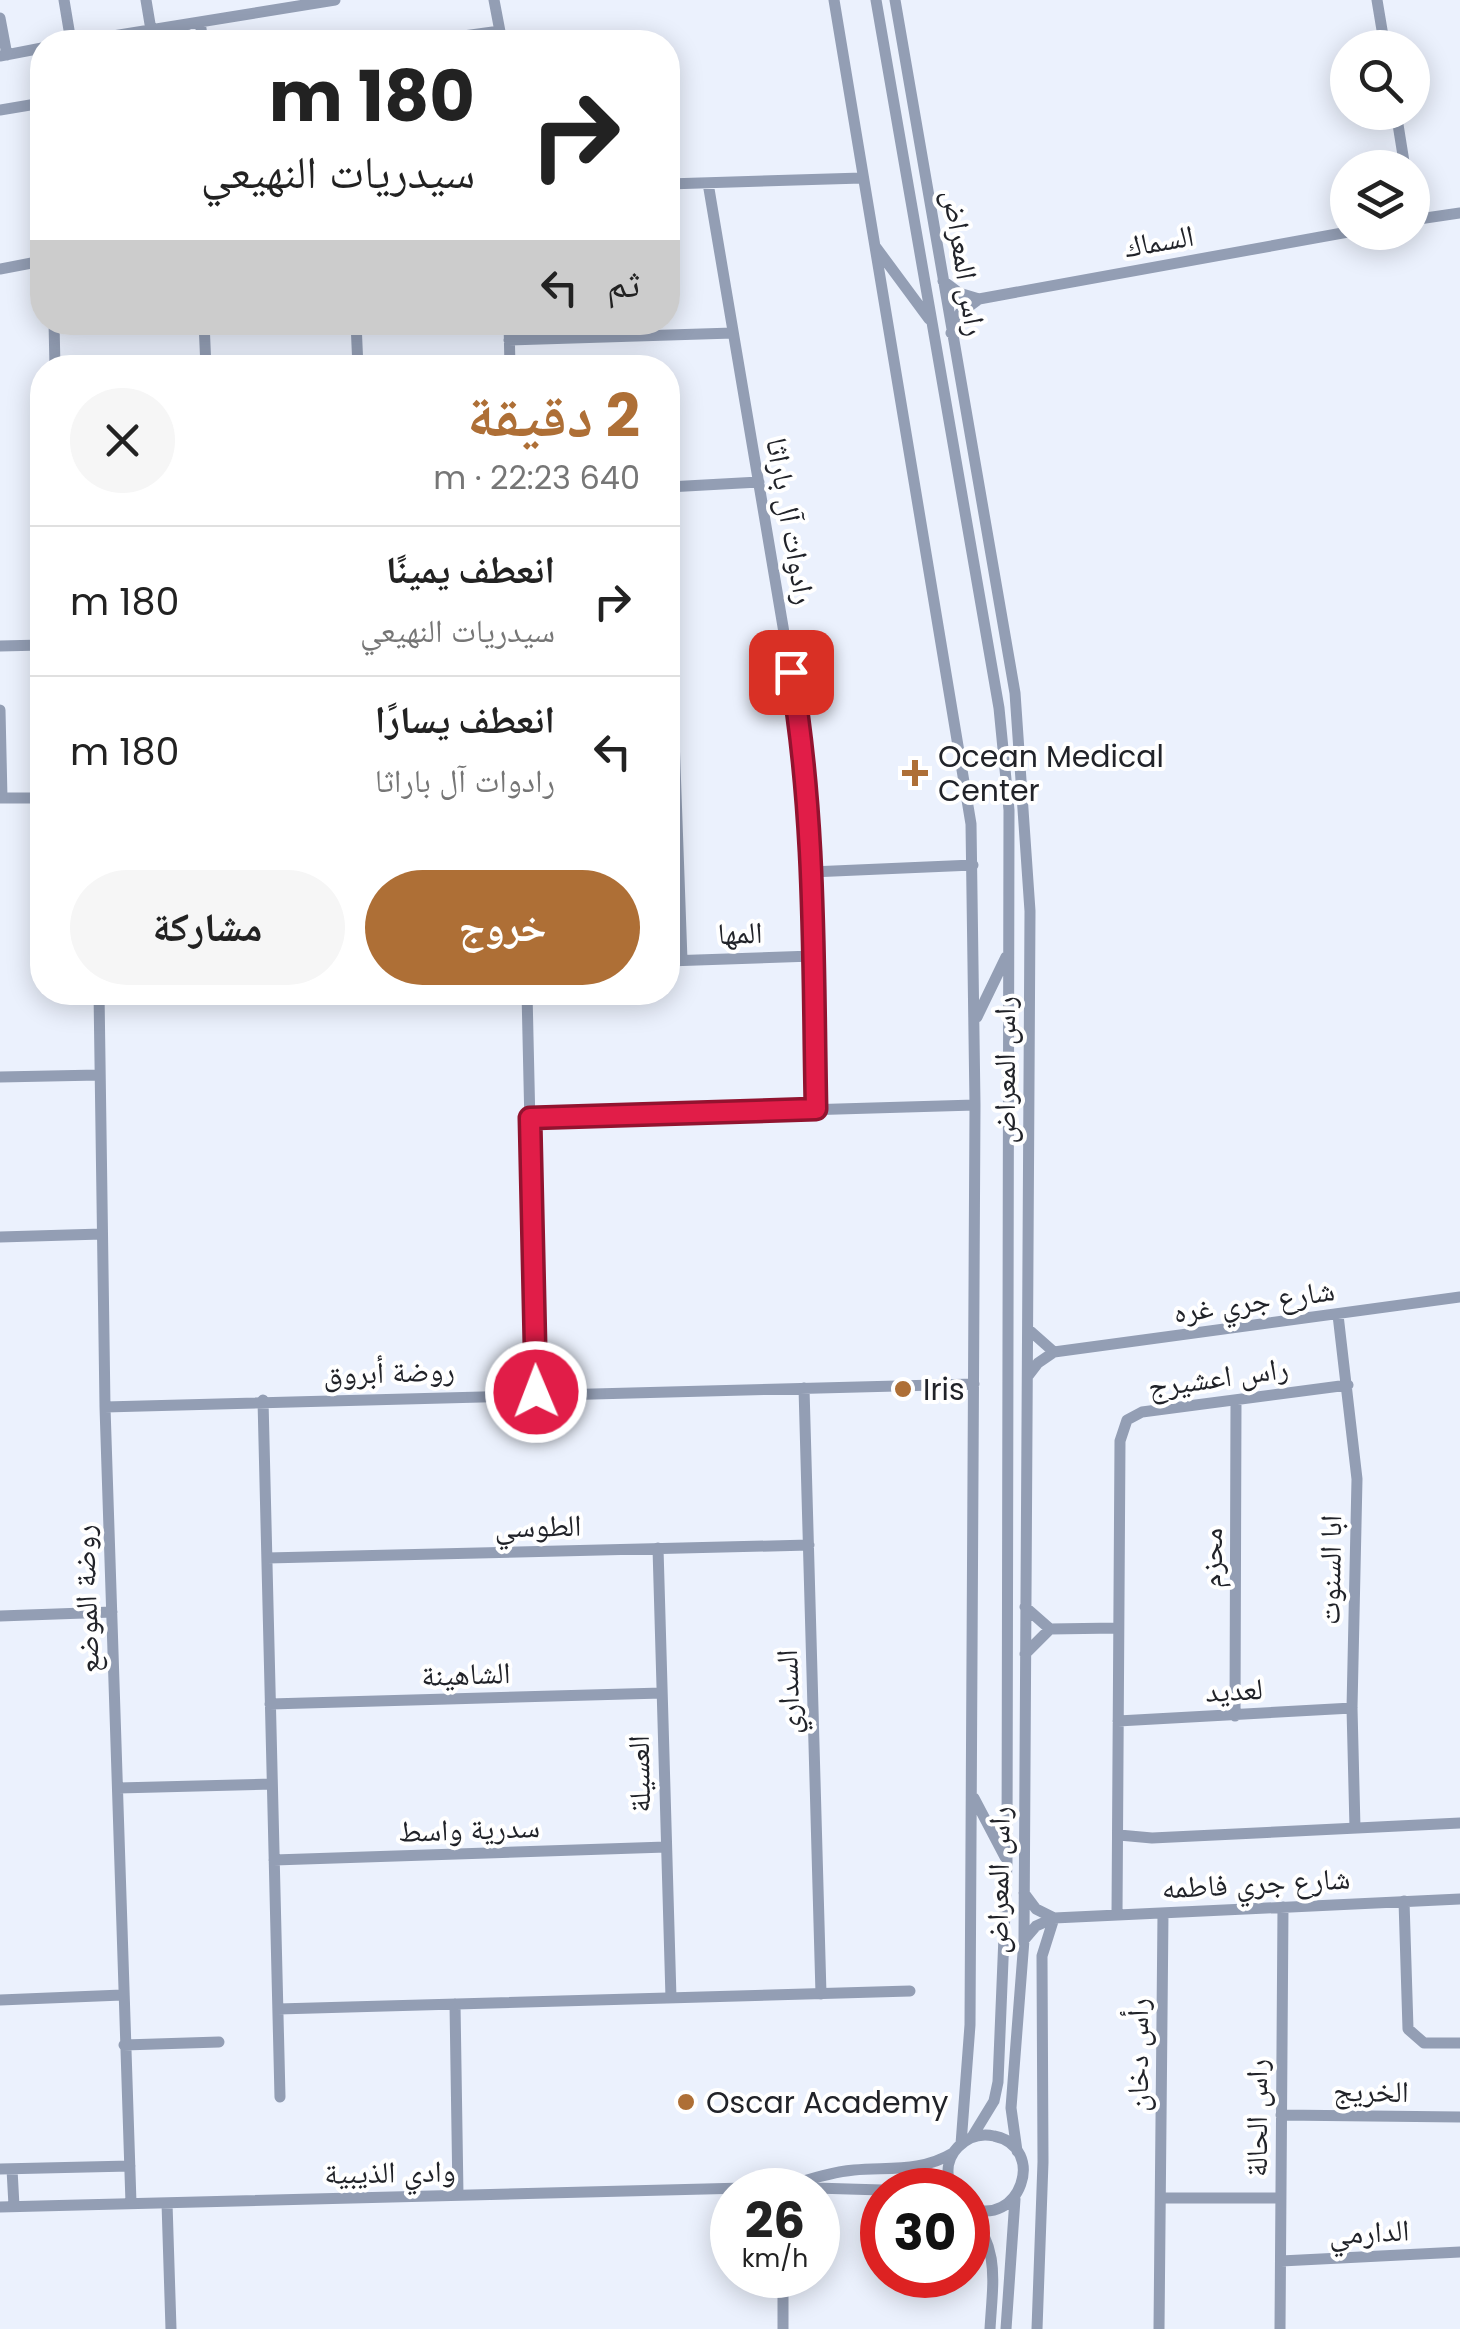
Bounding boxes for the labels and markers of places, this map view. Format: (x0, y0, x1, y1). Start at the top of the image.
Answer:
pin (749, 630, 834, 715)
place label: Ocean Medical Center (938, 735, 1164, 812)
marker: Ocean Medical Center (902, 760, 928, 786)
place label: Iris (923, 1368, 965, 1411)
marker: Iris (892, 1378, 914, 1400)
place label: Oscar Academy (706, 2081, 948, 2124)
marker: Oscar Academy (675, 2091, 697, 2113)

